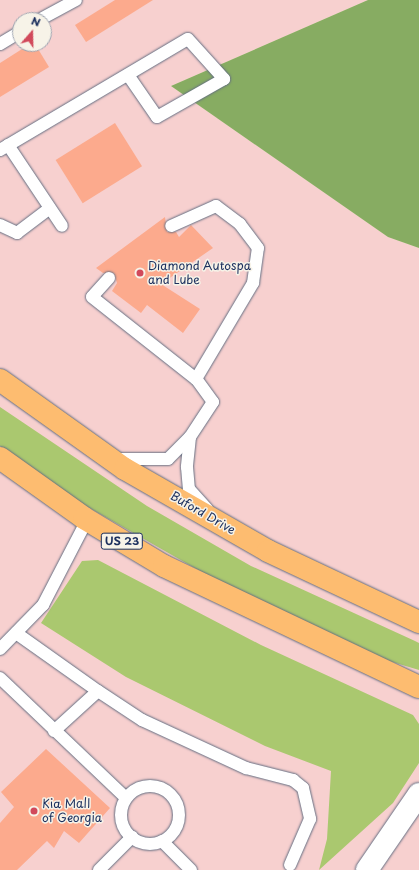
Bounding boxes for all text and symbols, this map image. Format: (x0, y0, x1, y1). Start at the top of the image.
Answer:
north arrow (12, 12, 52, 52)
text: N (29, 12, 43, 31)
place label: Diamond Autospa and Lube (148, 259, 251, 287)
marker: Diamond Autospa and Lube (135, 268, 145, 278)
street label: Buford Drive (168, 488, 238, 538)
road number: US 23 (101, 532, 143, 550)
place label: Kia Mall of Georgia (42, 797, 103, 825)
marker: Kia Mall of Georgia (29, 806, 39, 816)

